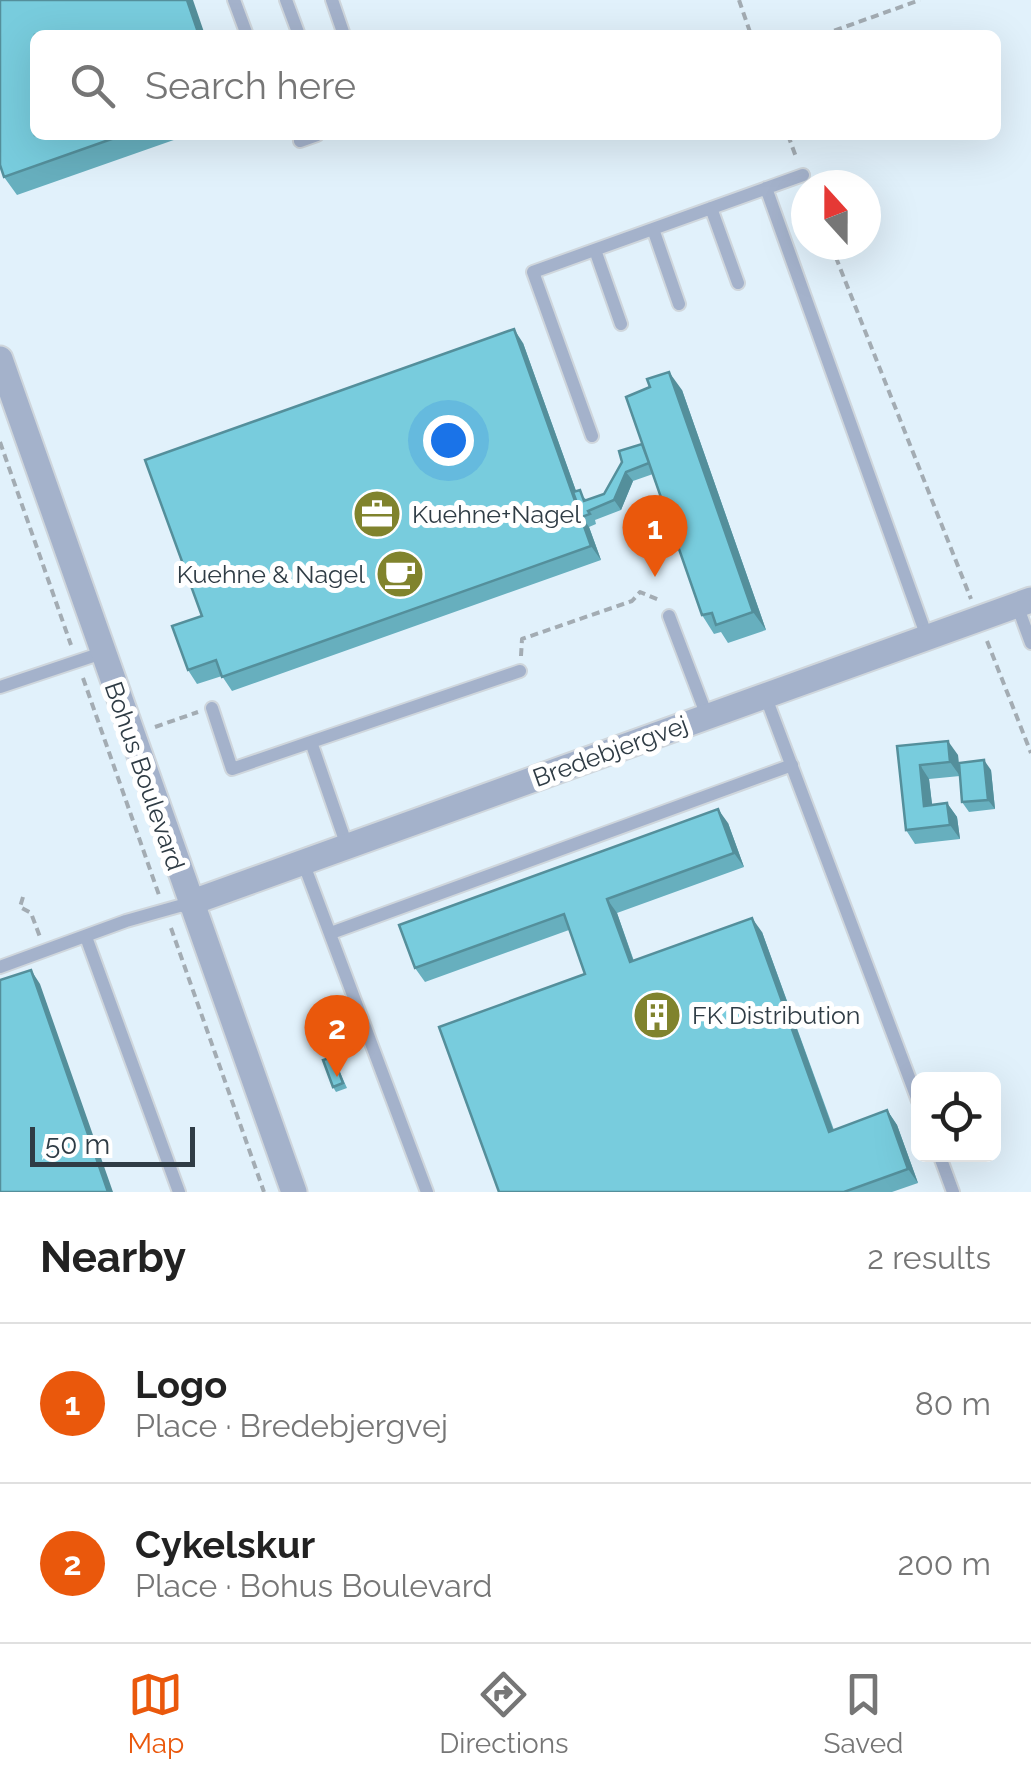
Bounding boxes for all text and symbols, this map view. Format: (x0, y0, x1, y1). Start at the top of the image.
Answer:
search box (30, 30, 1001, 140)
icon: search (65, 58, 120, 113)
text: Search here (145, 63, 356, 108)
north arrow (791, 170, 881, 260)
your location (423, 415, 474, 466)
office icon: Kuehne+Nagel (351, 488, 403, 540)
pin: 1 (622, 494, 688, 577)
place label: Kuehne+Nagel (412, 499, 581, 529)
cafe icon: Kuehne & Nagel (374, 548, 426, 600)
place label: Kuehne & Nagel (177, 559, 365, 589)
street label: Bohus Boulevard (99, 678, 191, 874)
street label: Bredebjergvej (528, 709, 692, 793)
building icon: FK Distribution (631, 989, 683, 1041)
pin: 2 (304, 994, 370, 1077)
place label: FK Distribution (692, 1000, 860, 1030)
map controls (911, 1072, 1001, 1162)
button: locate (911, 1072, 1001, 1162)
scale bar (30, 1122, 195, 1166)
text: 50 m (45, 1128, 110, 1161)
text: Nearby (40, 1233, 186, 1282)
text: 2 results (867, 1239, 991, 1276)
text: Logo (135, 1362, 227, 1407)
text: 1 (65, 1385, 80, 1422)
text: 80 m (915, 1385, 991, 1422)
text: Place · Bredebjergvej (135, 1407, 448, 1444)
text: Cykelskur (135, 1522, 315, 1567)
text: 2 (63, 1545, 82, 1582)
text: 200 m (898, 1545, 991, 1582)
text: Place · Bohus Boulevard (135, 1567, 492, 1604)
tab: Map (127, 1667, 184, 1760)
tab: Directions (439, 1667, 569, 1760)
tab: Saved (823, 1667, 904, 1760)

